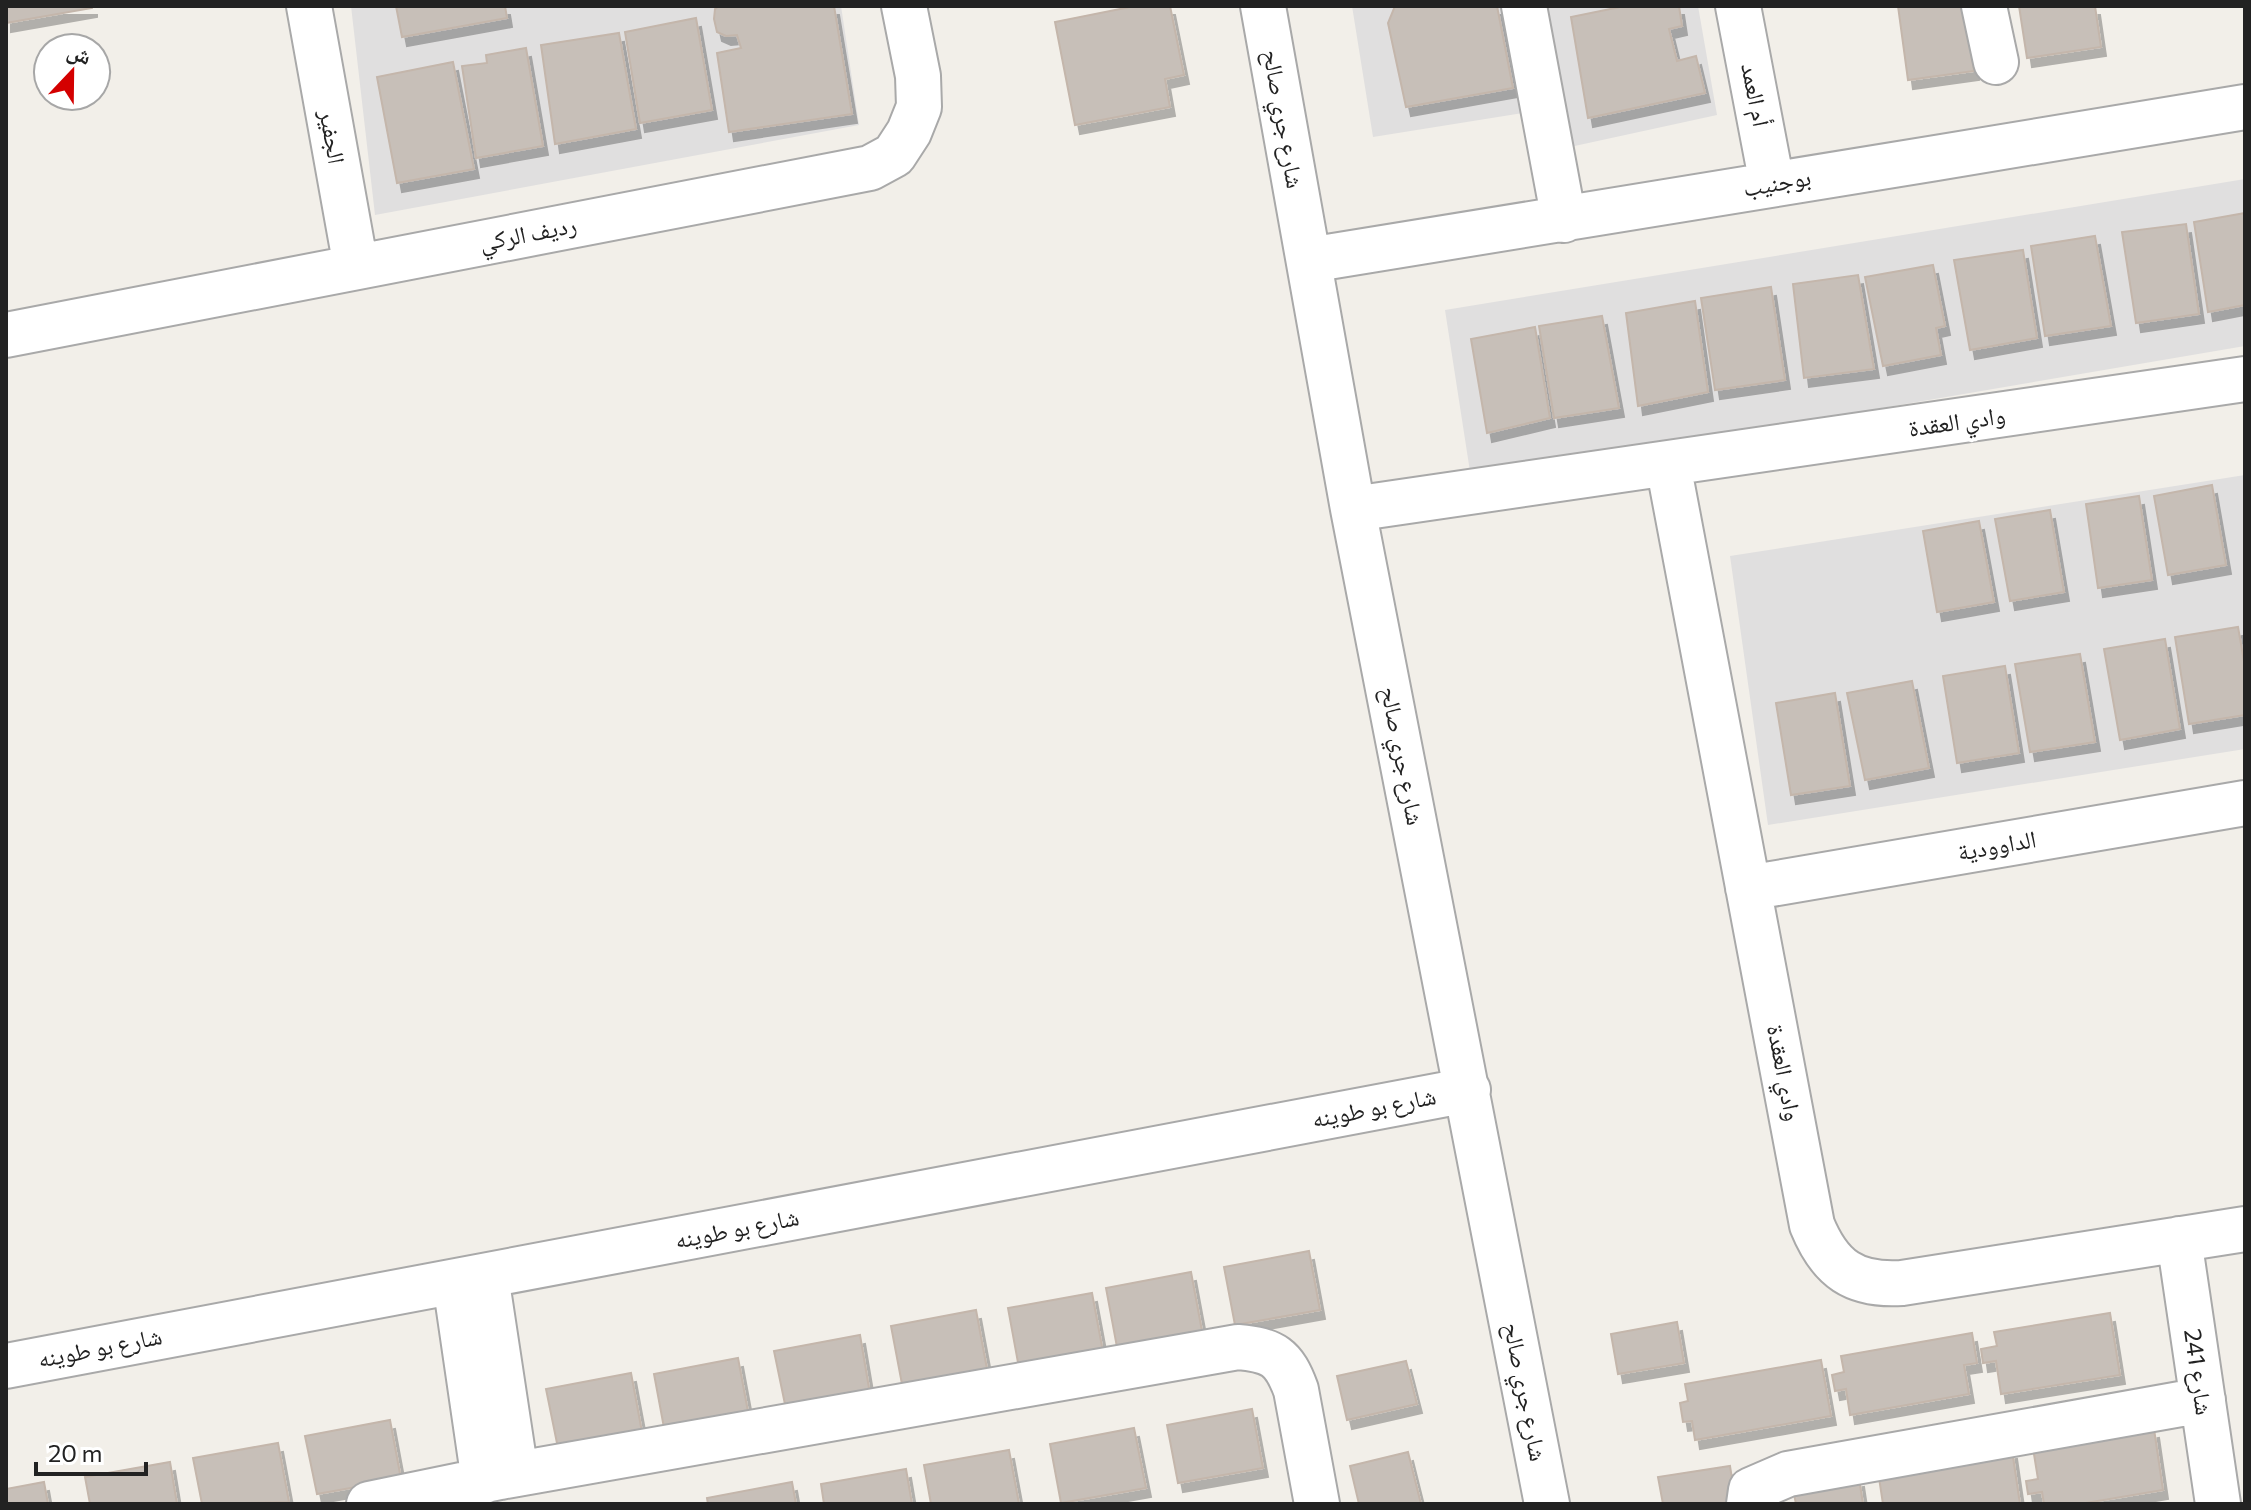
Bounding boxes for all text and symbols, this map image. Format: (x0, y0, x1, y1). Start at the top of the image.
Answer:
north arrow (32, 32, 112, 112)
text: ش (63, 36, 96, 71)
street label: شارع جري صالح (1252, 47, 1311, 192)
street label: أم العمد (1733, 60, 1777, 130)
street label: الجفير (314, 106, 352, 166)
street label: بوجنيب (1741, 161, 1813, 202)
street label: رديف الركي (477, 209, 580, 262)
street label: وادي العقدة (1906, 399, 2008, 448)
street label: شارع جري صالح (1370, 684, 1431, 829)
street label: الداوودية (1955, 823, 2038, 866)
street label: وادي العقدة (1756, 1022, 1809, 1124)
street label: شارع بو طوينه (1309, 1080, 1439, 1135)
street label: شارع بو طوينه (672, 1201, 802, 1256)
street label: شارع بو طوينه (35, 1320, 165, 1375)
street label: شارع جري صالح (1493, 1320, 1554, 1465)
street label: شارع 241 (2177, 1327, 2220, 1417)
scale bar (36, 1426, 146, 1476)
text: 20 m (48, 1438, 102, 1467)

